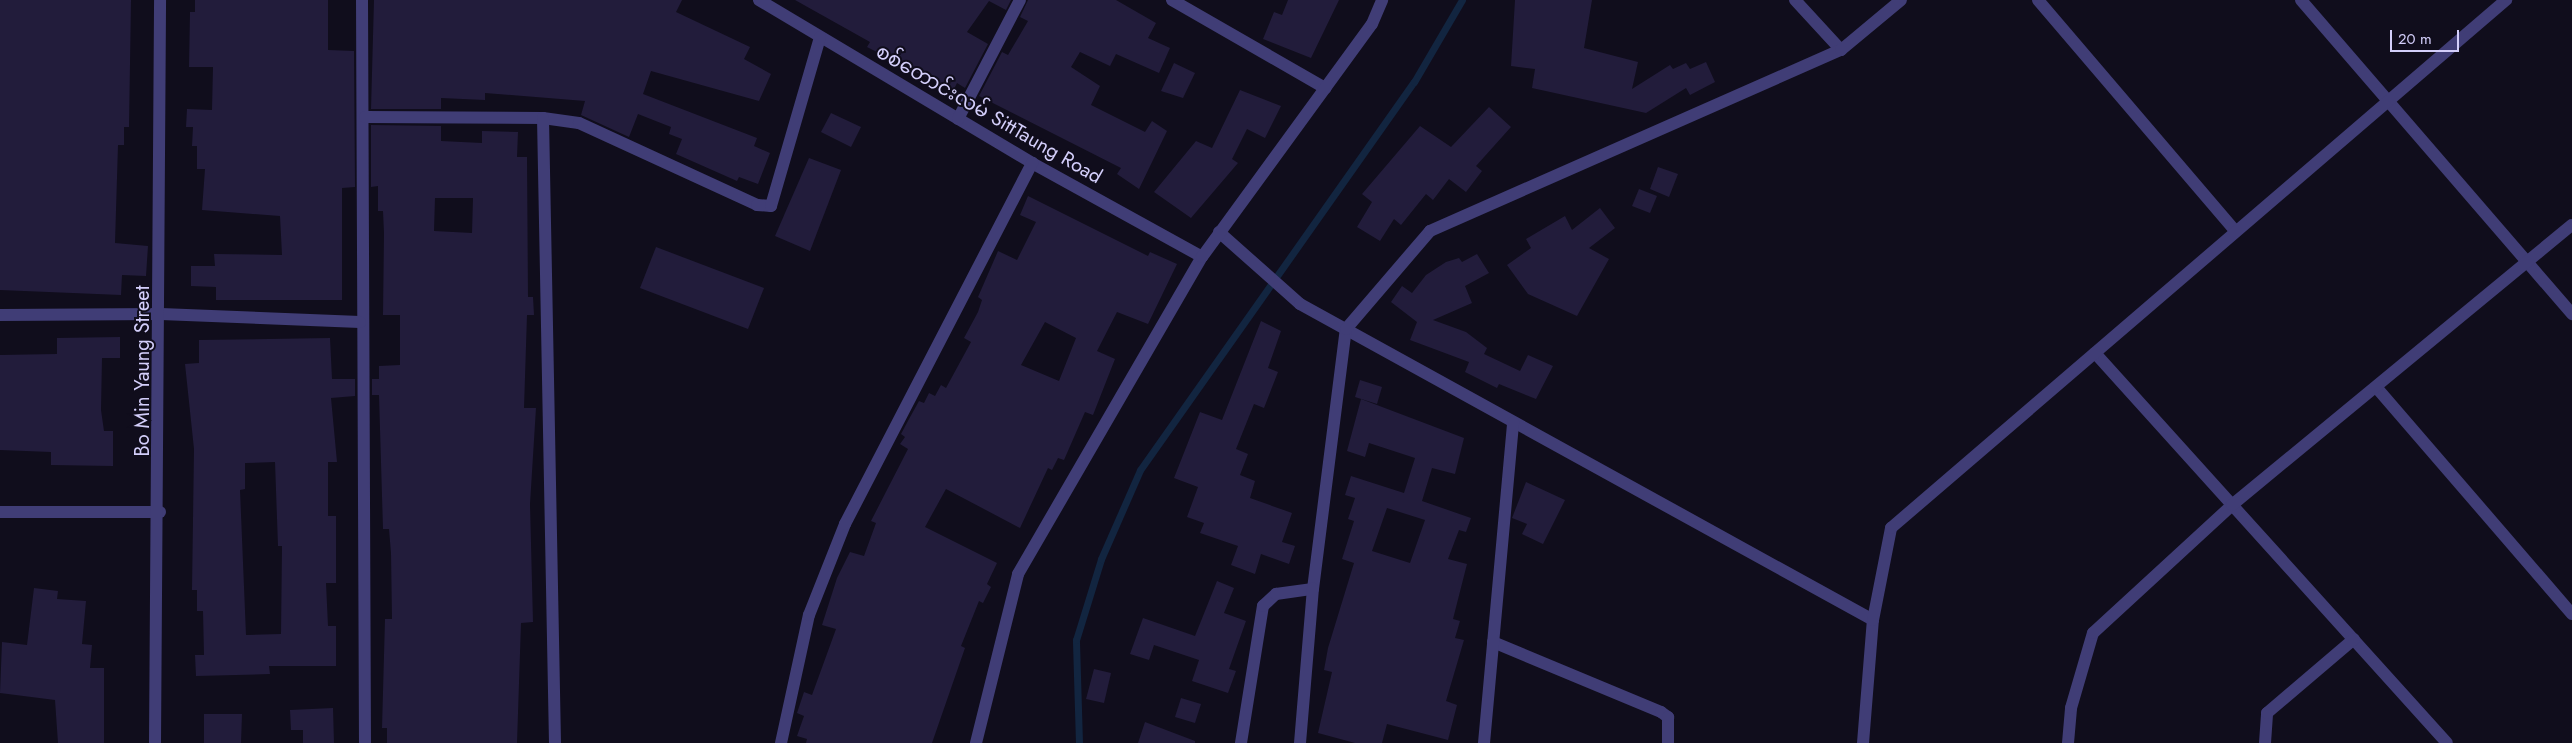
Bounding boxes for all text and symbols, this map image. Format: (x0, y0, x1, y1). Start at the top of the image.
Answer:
scale bar (2392, 20, 2461, 52)
text: 20 m (2398, 28, 2432, 50)
street label: စစ်တောင်းလမ် SittTaung Road (872, 39, 1106, 189)
street label: Bo Min Yaung Street (130, 286, 154, 456)

